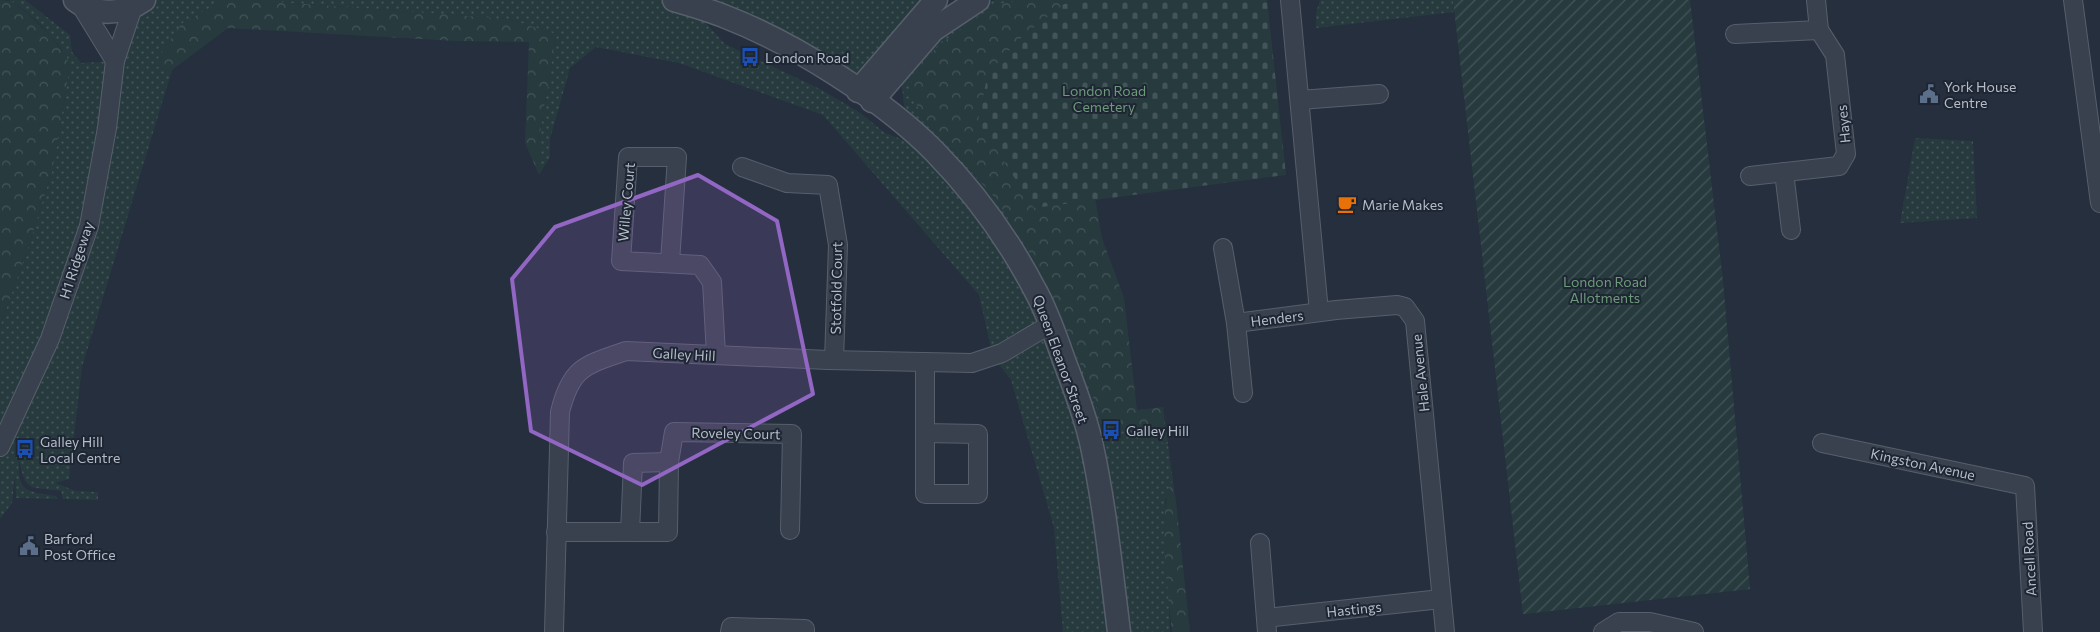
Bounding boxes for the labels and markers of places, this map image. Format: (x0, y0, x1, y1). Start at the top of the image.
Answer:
bus stop icon: London Road (739, 46, 761, 68)
place label: London Road (765, 49, 849, 66)
place label: York House Centre (1944, 78, 2017, 111)
public building icon: York House Centre (1918, 83, 1940, 105)
cafe icon: Marie Makes (1336, 193, 1358, 215)
place label: Marie Makes (1362, 196, 1443, 213)
bus stop icon: Galley Hill (1100, 419, 1122, 441)
place label: Galley Hill (1126, 422, 1189, 439)
place label: Galley Hill Local Centre (40, 433, 120, 466)
bus stop icon: Galley Hill Local Centre (14, 438, 36, 460)
place label: Barford Post Office (44, 530, 116, 563)
public building icon: Barford Post Office (18, 535, 40, 557)

